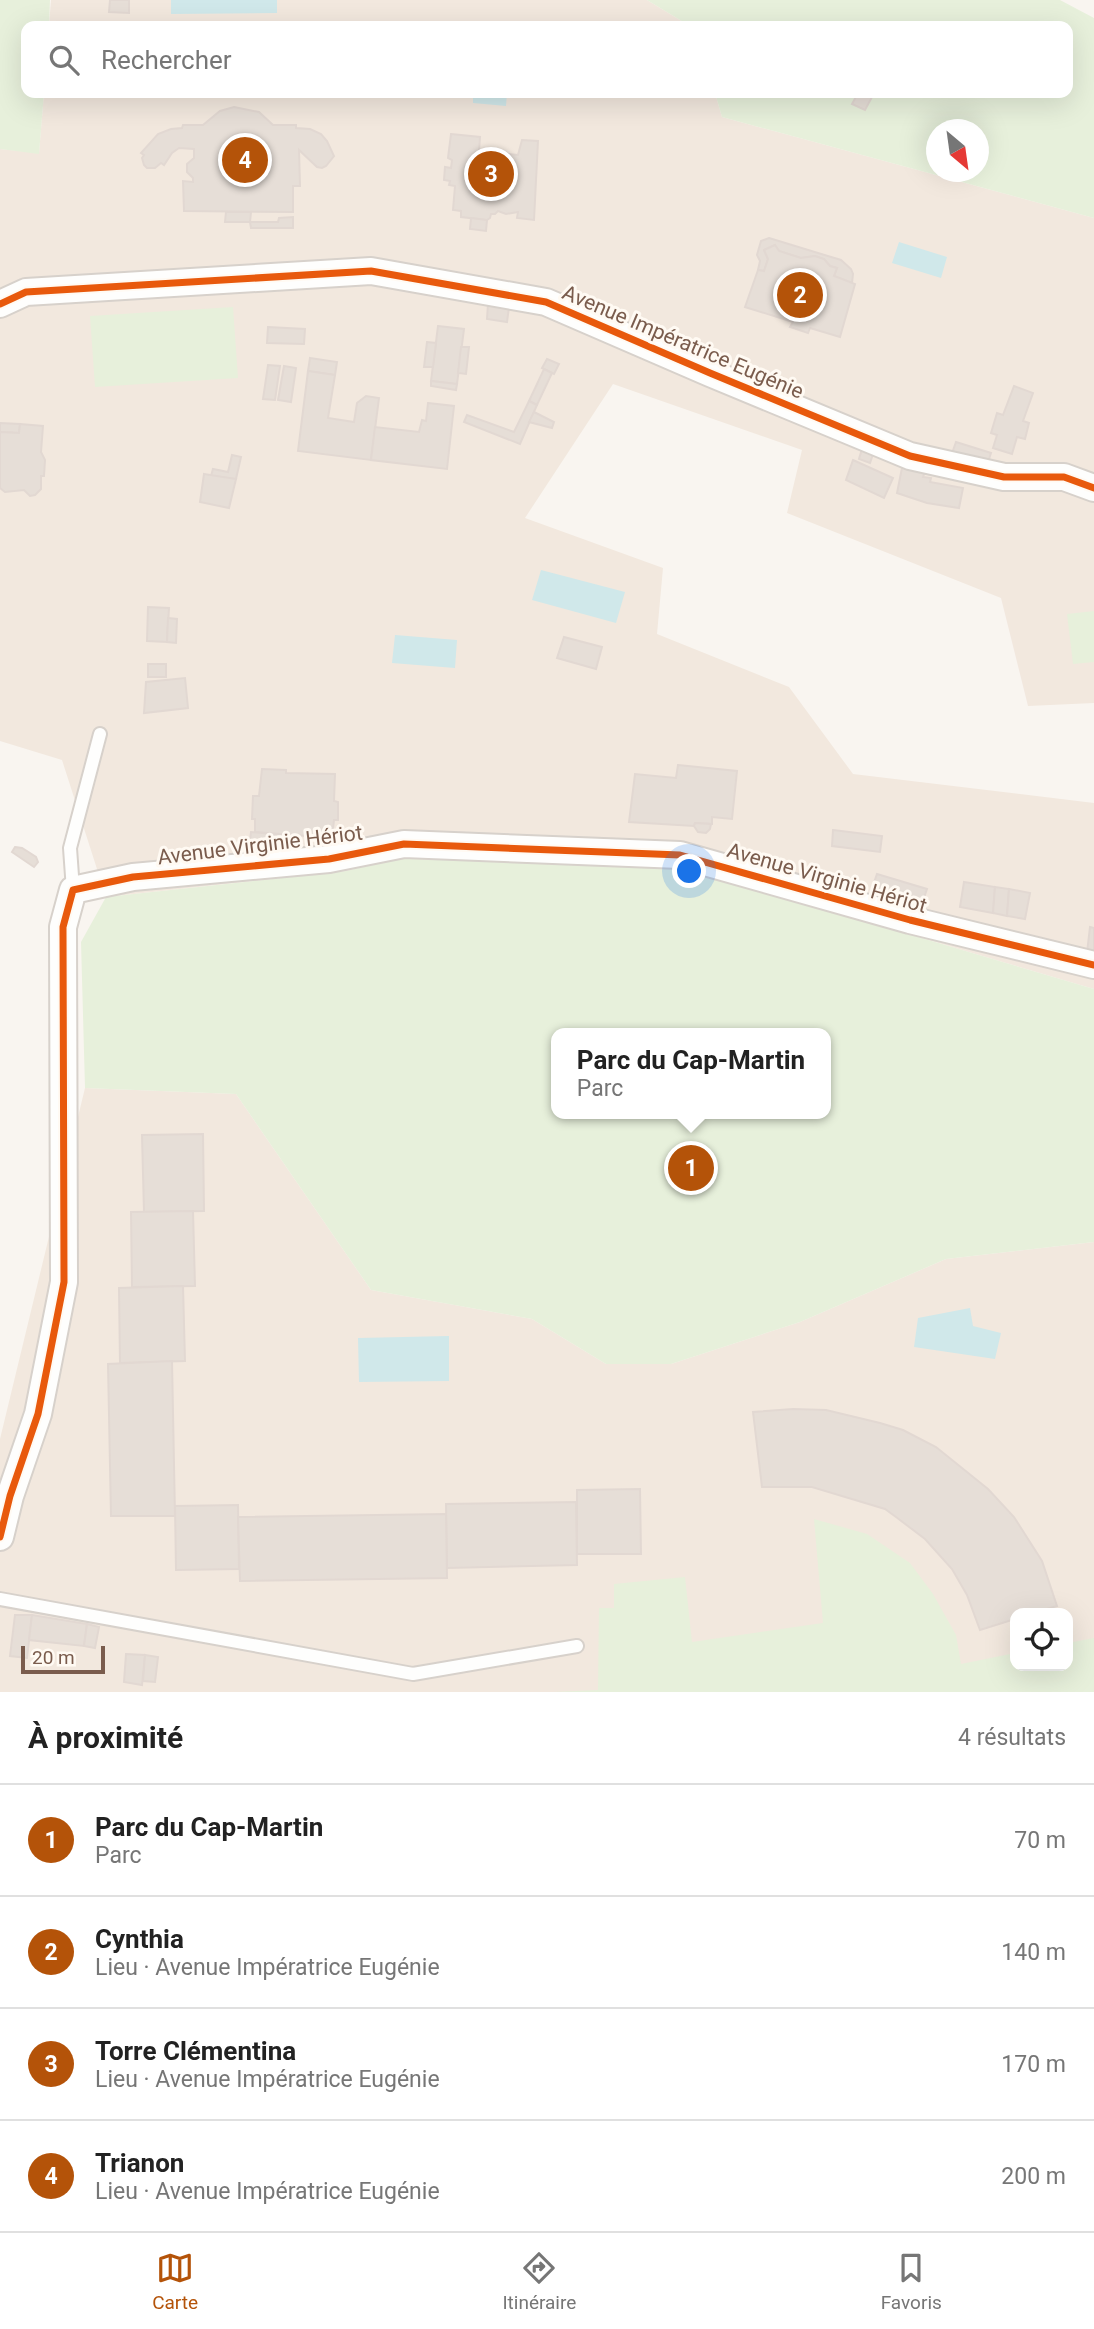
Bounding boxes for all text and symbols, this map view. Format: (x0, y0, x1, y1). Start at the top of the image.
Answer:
search box (21, 21, 1073, 98)
icon: search (45, 41, 83, 79)
text: Rechercher (101, 45, 232, 75)
north arrow (926, 119, 989, 182)
pin: 4 (222, 134, 268, 186)
pin: 3 (468, 148, 514, 200)
pin: 2 (777, 269, 823, 321)
street label: Avenue Impératrice Eugénie (559, 280, 807, 404)
street label: Avenue Virginie Hériot (156, 820, 364, 869)
street label: Avenue Virginie Hériot (724, 838, 930, 918)
your location (672, 854, 706, 888)
popup (551, 1028, 831, 1119)
text: Parc du Cap-Martin (577, 1045, 805, 1075)
text: Parc (577, 1075, 623, 1102)
pin: 1 (668, 1142, 714, 1194)
map controls (1010, 1608, 1073, 1671)
button: locate (1010, 1608, 1073, 1671)
scale bar (21, 1643, 105, 1675)
text: 20 m (32, 1646, 75, 1669)
text: À proximité (28, 1720, 183, 1755)
text: 4 résultats (958, 1724, 1066, 1751)
text: Parc du Cap-Martin (95, 1812, 323, 1842)
text: 1 (44, 1827, 58, 1854)
text: 70 m (1014, 1827, 1066, 1854)
text: Parc (95, 1842, 142, 1869)
text: Cynthia (95, 1924, 184, 1954)
text: 2 (44, 1939, 58, 1966)
text: 140 m (1001, 1939, 1066, 1966)
text: Lieu · Avenue Impératrice Eugénie (95, 1954, 440, 1981)
text: Torre Clémentina (95, 2036, 296, 2066)
text: 3 (44, 2051, 58, 2078)
text: 170 m (1001, 2051, 1066, 2078)
text: Lieu · Avenue Impératrice Eugénie (95, 2066, 440, 2093)
text: Trianon (95, 2148, 184, 2178)
text: 4 (44, 2163, 58, 2190)
text: 200 m (1001, 2163, 1066, 2190)
text: Lieu · Avenue Impératrice Eugénie (95, 2178, 440, 2205)
tab: Carte (152, 2249, 198, 2314)
tab: Itinéraire (502, 2249, 576, 2314)
tab: Favoris (881, 2249, 942, 2314)

